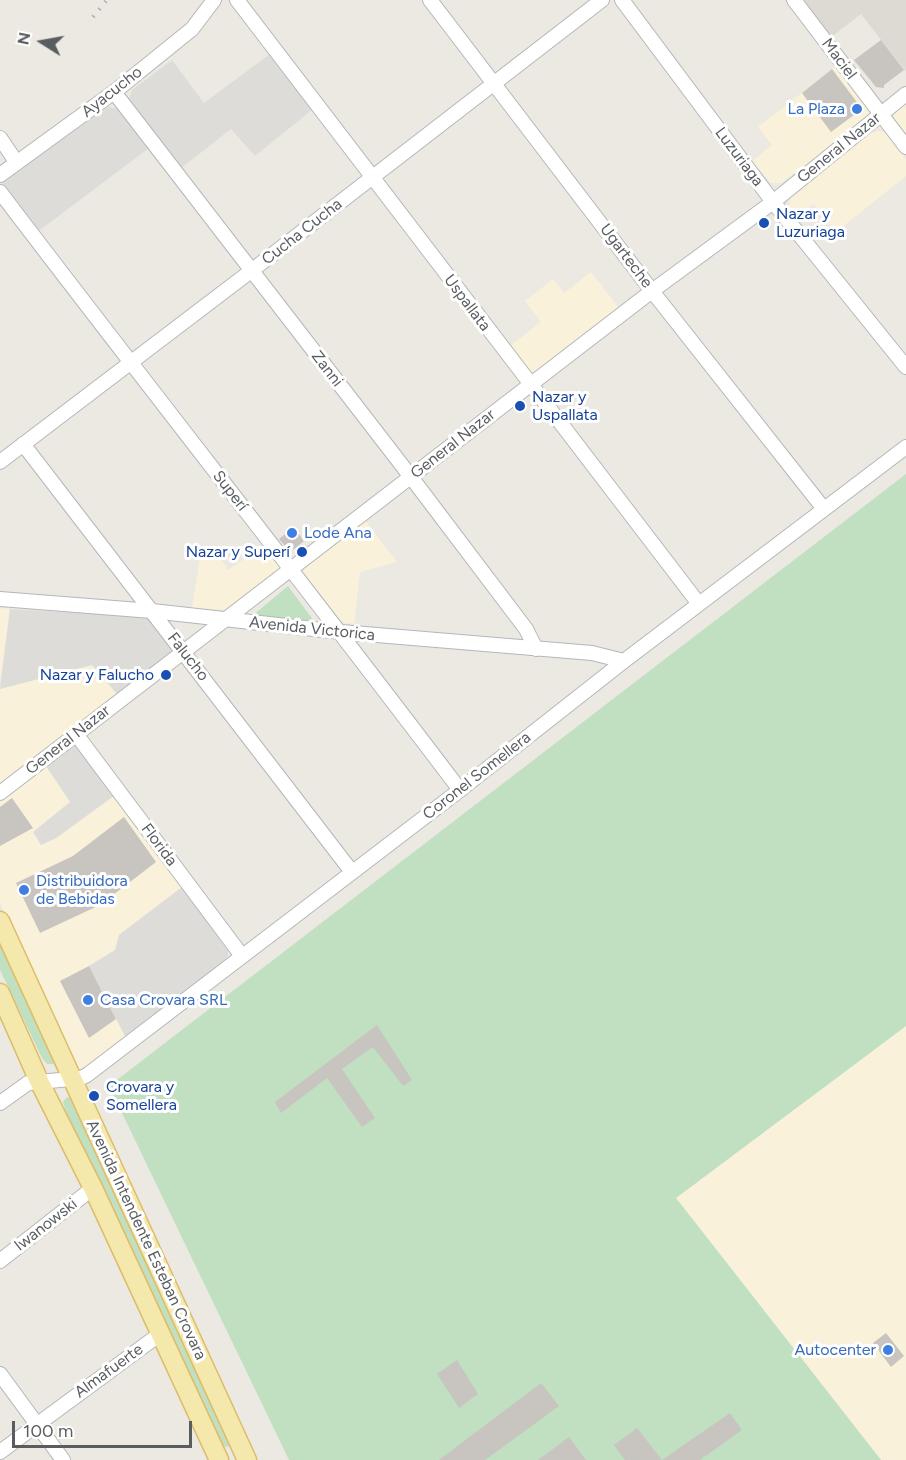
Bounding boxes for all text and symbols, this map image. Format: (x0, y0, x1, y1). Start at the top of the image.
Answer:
north arrow (12, 12, 72, 72)
text: N (13, 31, 34, 46)
street label: Maciel (817, 35, 861, 83)
street label: Ayacucho (78, 62, 146, 122)
place label: La Plaza (788, 99, 845, 119)
marker: La Plaza (850, 102, 864, 116)
street label: General Nazar (793, 109, 885, 187)
street label: Luzuriaga (711, 124, 767, 190)
street label: Cucha Cucha (258, 195, 346, 269)
place label: Nazar y Luzuriaga (776, 204, 845, 242)
marker: Nazar y Luzuriaga (757, 216, 771, 230)
street label: Ugarteche (596, 220, 656, 292)
street label: Uspallata (440, 271, 494, 335)
street label: Zanni (307, 347, 347, 391)
place label: Nazar y Uspallata (532, 387, 598, 425)
marker: Nazar y Uspallata (513, 399, 527, 413)
street label: General Nazar (407, 405, 499, 483)
street label: Superí (208, 467, 252, 515)
place label: Lode Ana (304, 523, 372, 543)
marker: Lode Ana (285, 526, 299, 540)
place label: Nazar y Superí (186, 542, 290, 562)
marker: Nazar y Superí (295, 545, 309, 559)
street label: Avenida Victorica (248, 613, 376, 645)
street label: Falucho (163, 629, 213, 685)
place label: Nazar y Falucho (40, 665, 154, 685)
marker: Nazar y Falucho (159, 668, 173, 682)
street label: General Nazar (22, 701, 114, 779)
street label: Coronel Somellera (419, 728, 535, 824)
street label: Florida (137, 820, 181, 870)
place label: Distribuidora de Bebidas (36, 871, 128, 909)
marker: Distribuidora de Bebidas (17, 883, 31, 897)
place label: Casa Crovara SRL (100, 990, 227, 1010)
marker: Casa Crovara SRL (81, 993, 95, 1007)
place label: Crovara y Somellera (106, 1077, 177, 1115)
marker: Crovara y Somellera (87, 1089, 101, 1103)
street label: Avenida Intendente Esteban Crovara (82, 1117, 210, 1363)
street label: Iwanowski (11, 1195, 81, 1255)
street label: Almafuerte (71, 1340, 147, 1402)
place label: Autocenter (794, 1340, 876, 1360)
marker: Autocenter (881, 1343, 895, 1357)
scale bar (15, 1409, 195, 1447)
text: 100 m (23, 1420, 73, 1442)

